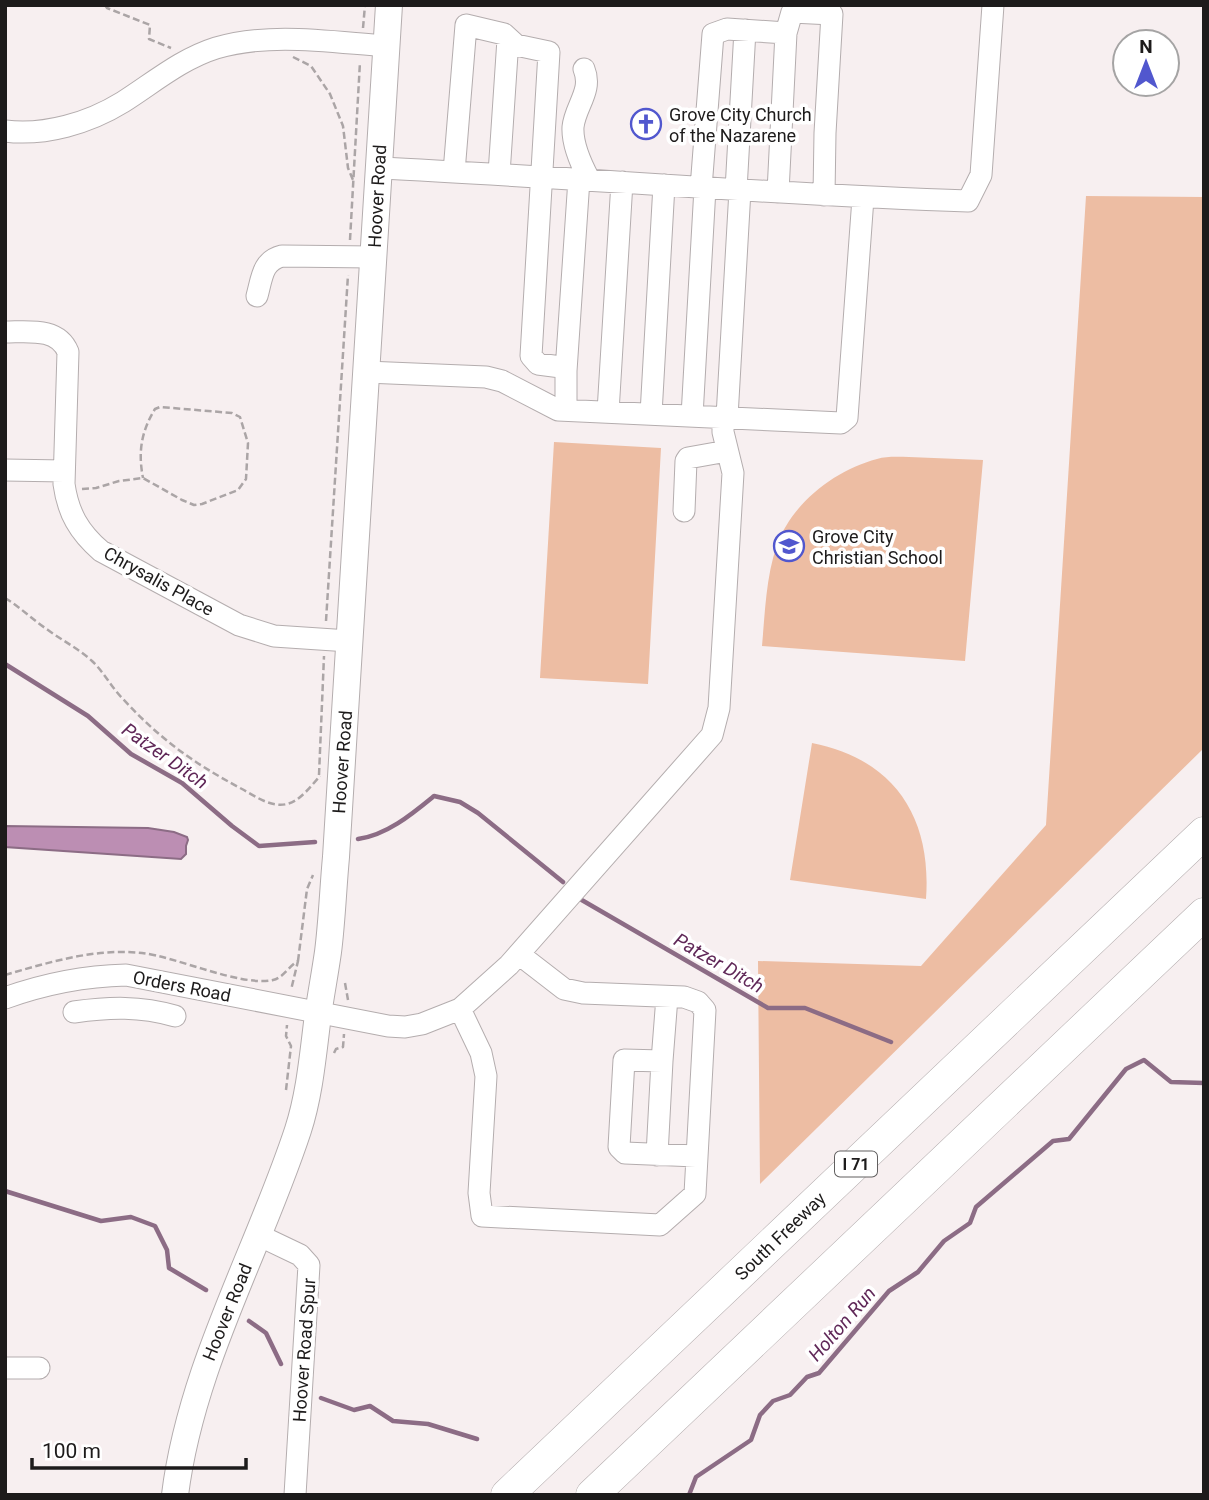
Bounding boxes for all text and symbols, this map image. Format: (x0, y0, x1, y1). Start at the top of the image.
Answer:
north arrow (1111, 28, 1181, 98)
text: N (1139, 35, 1153, 58)
place label: Grove City Church of the Nazarene (669, 104, 812, 146)
church icon: Grove City Church of the Nazarene (629, 107, 663, 141)
street label: Hoover Road (364, 144, 390, 248)
place label: Grove City Christian School (812, 526, 943, 568)
school or university icon: Grove City Christian School (772, 529, 806, 563)
street label: Chrysalis Place (100, 542, 218, 620)
street label: Hoover Road (328, 710, 356, 814)
water label: Patzer Ditch (118, 718, 212, 794)
water label: Patzer Ditch (670, 928, 768, 998)
street label: Orders Road (131, 966, 233, 1006)
road number: I 71 (835, 1152, 877, 1176)
street label: South Freeway (730, 1187, 830, 1284)
street label: Hoover Road (198, 1260, 256, 1364)
street label: Hoover Road Spur (288, 1277, 320, 1423)
water label: Holton Run (803, 1282, 881, 1366)
scale bar (32, 1426, 245, 1470)
text: 100 m (42, 1439, 101, 1463)

